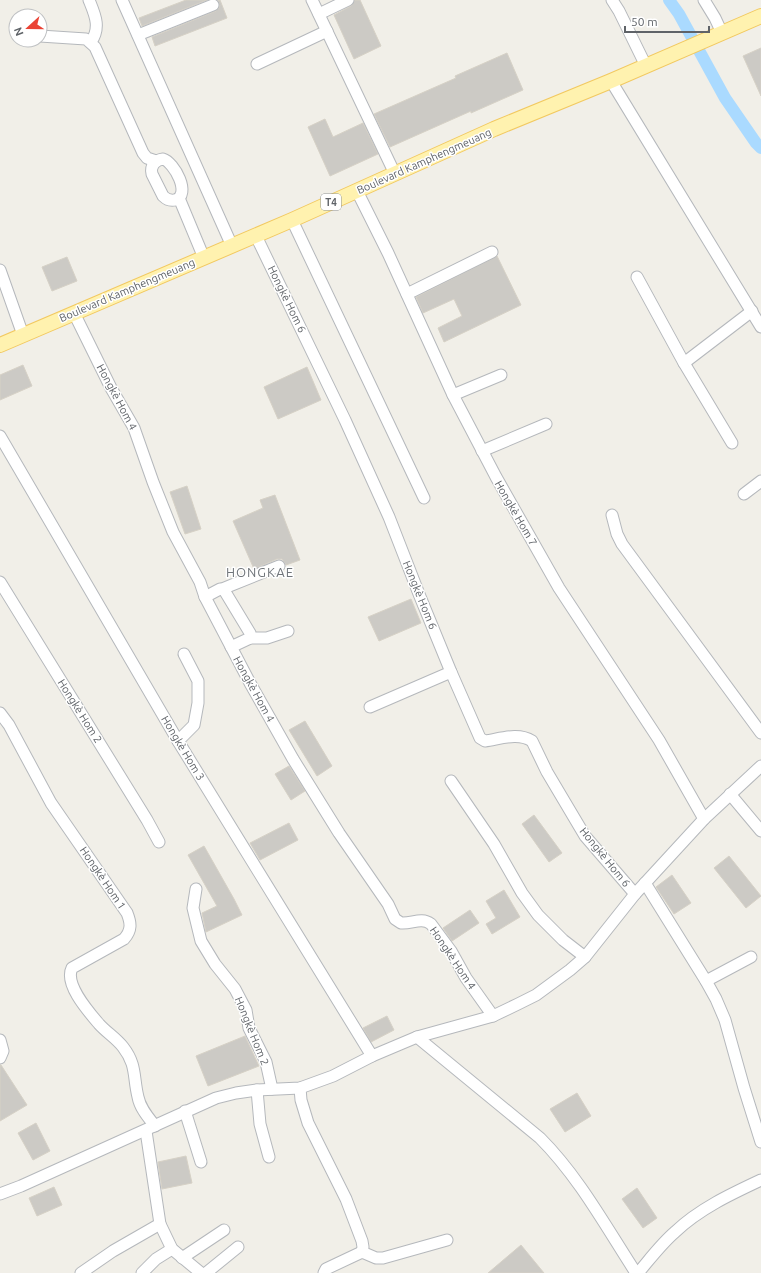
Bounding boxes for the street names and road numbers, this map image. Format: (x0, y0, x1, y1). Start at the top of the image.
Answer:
street label: Boulevard Kamphengmeuang (355, 126, 493, 196)
road number: T4 (321, 194, 341, 210)
street label: Boulevard Kamphengmeuang (57, 256, 197, 324)
street label: Hongkè Hom 6 (266, 264, 308, 334)
street label: Hongkè Hom 4 (95, 362, 139, 432)
street label: Hongkè Hom 7 (493, 478, 539, 548)
street label: Hongkè Hom 6 (401, 559, 439, 631)
street label: Hongkè Hom 4 (231, 654, 277, 724)
street label: Hongkè Hom 2 (56, 677, 104, 745)
street label: Hongkè Hom 3 (159, 714, 207, 782)
street label: Hongkè Hom 6 (577, 825, 633, 889)
street label: Hongkè Hom 1 (78, 844, 128, 912)
street label: Hongkè Hom 4 (428, 924, 478, 992)
street label: Hongkè Hom 2 (233, 995, 271, 1067)

